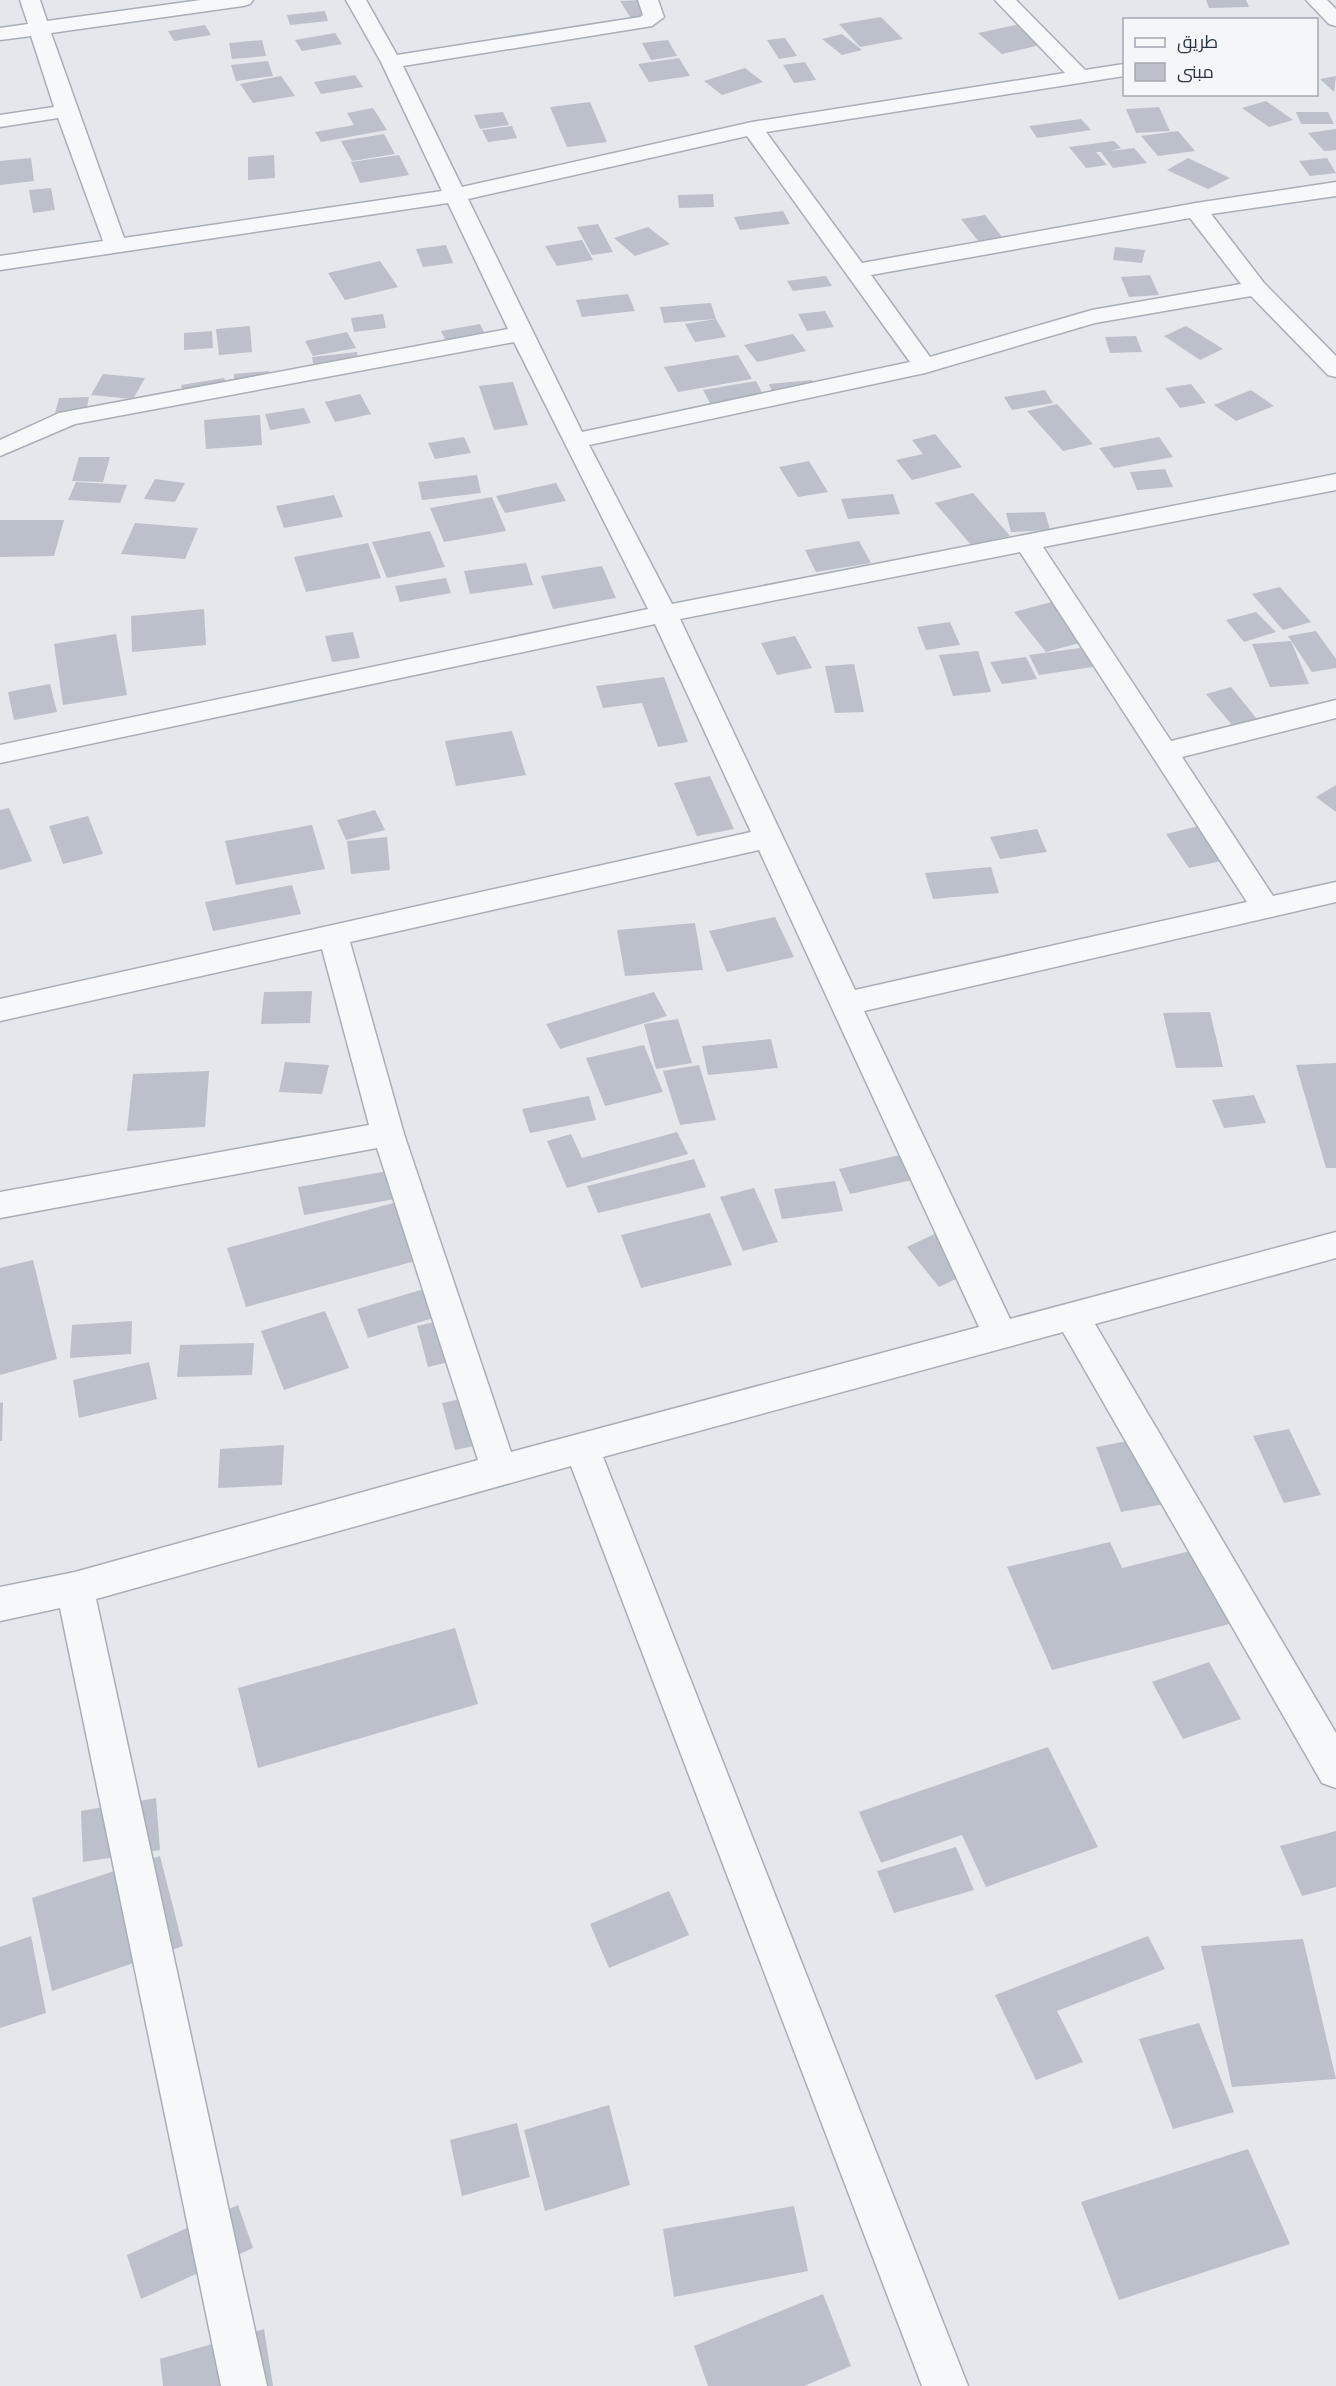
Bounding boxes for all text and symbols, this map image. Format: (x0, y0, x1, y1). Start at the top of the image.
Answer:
legend (1123, 18, 1318, 96)
text: طريق (1177, 32, 1218, 55)
text: مبنى (1177, 62, 1214, 85)

